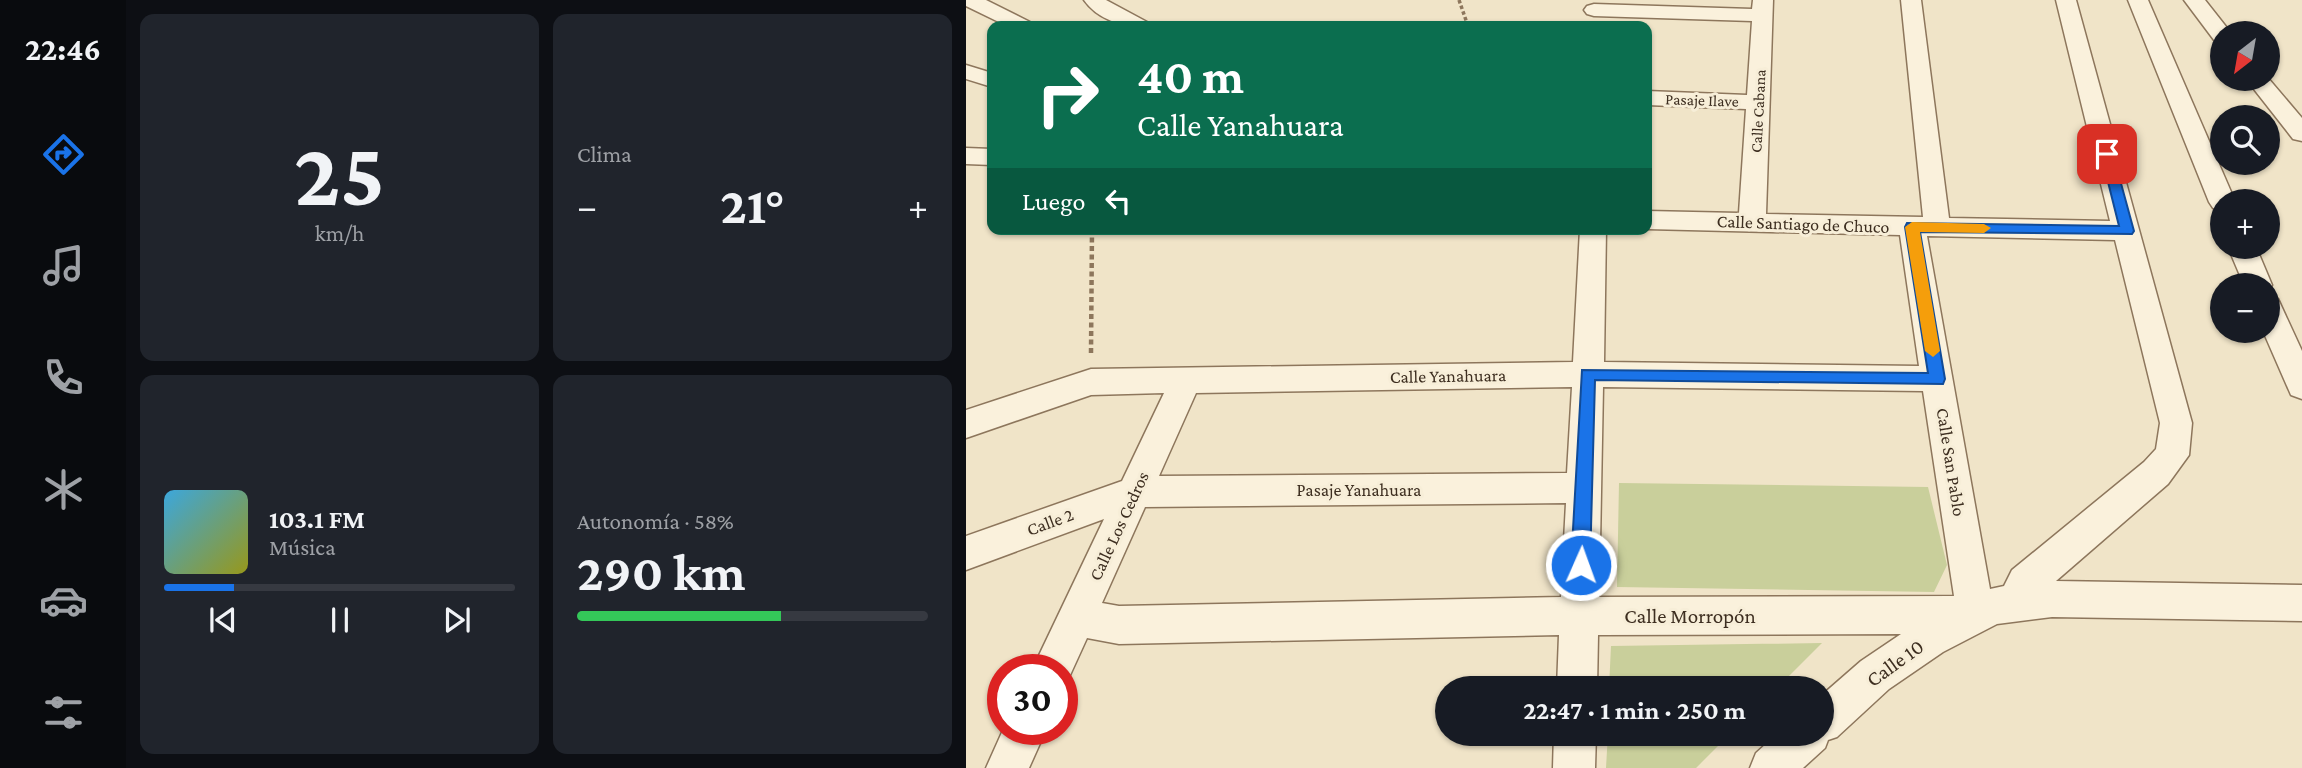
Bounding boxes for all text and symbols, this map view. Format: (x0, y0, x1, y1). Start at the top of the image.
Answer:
north arrow (2210, 21, 2280, 91)
map controls (2210, 21, 2280, 343)
text: 22:46 (25, 31, 101, 67)
icon: right (1022, 49, 1113, 140)
text: 40 m (1137, 49, 1244, 104)
street label: Calle Cabana (1747, 68, 1769, 153)
street label: Pasaje Ilave (1665, 90, 1739, 111)
button: search (2210, 105, 2280, 175)
text: Calle Yanahuara (1137, 107, 1344, 143)
text: 25 (294, 123, 385, 225)
pin (2077, 124, 2137, 184)
icon: directions (39, 130, 88, 179)
icon: arrive (2088, 135, 2126, 173)
text: Clima (577, 141, 632, 167)
text: 21° (720, 176, 785, 234)
icon: left (1099, 182, 1137, 220)
text: − (577, 185, 597, 227)
text: + (908, 185, 928, 227)
text: Luego (1022, 187, 1085, 216)
button: + (2210, 189, 2280, 259)
street label: Calle Santiago de Chuco (1716, 211, 1890, 237)
text: km/h (315, 220, 364, 246)
icon: music (39, 241, 88, 290)
button: − (2210, 273, 2280, 343)
icon: phone (39, 353, 88, 402)
street label: Calle Yanahuara (1390, 365, 1506, 387)
street label: Calle San Pablo (1933, 406, 1969, 518)
icon: climate (39, 465, 88, 514)
street label: Calle Los Cedros (1085, 468, 1153, 584)
street label: Pasaje Yanahuara (1297, 480, 1421, 501)
street label: Calle 2 (1024, 504, 1076, 540)
text: 103.1 FM (269, 505, 365, 534)
text: Autonomía · 58% (577, 508, 734, 534)
position arrow (1544, 528, 1618, 602)
text: Música (269, 534, 336, 560)
text: 290 km (577, 543, 746, 601)
icon: car (39, 576, 88, 625)
icon: previous (204, 601, 242, 639)
icon: pause (321, 601, 359, 639)
icon: next (438, 601, 476, 639)
street label: Calle Morropón (1624, 604, 1756, 628)
street label: Calle 10 (1862, 634, 1928, 692)
speed limit sign: 30 (987, 654, 1078, 745)
icon: filters (39, 688, 88, 737)
text: 22:47 · 1 min · 250 m (1523, 696, 1746, 725)

